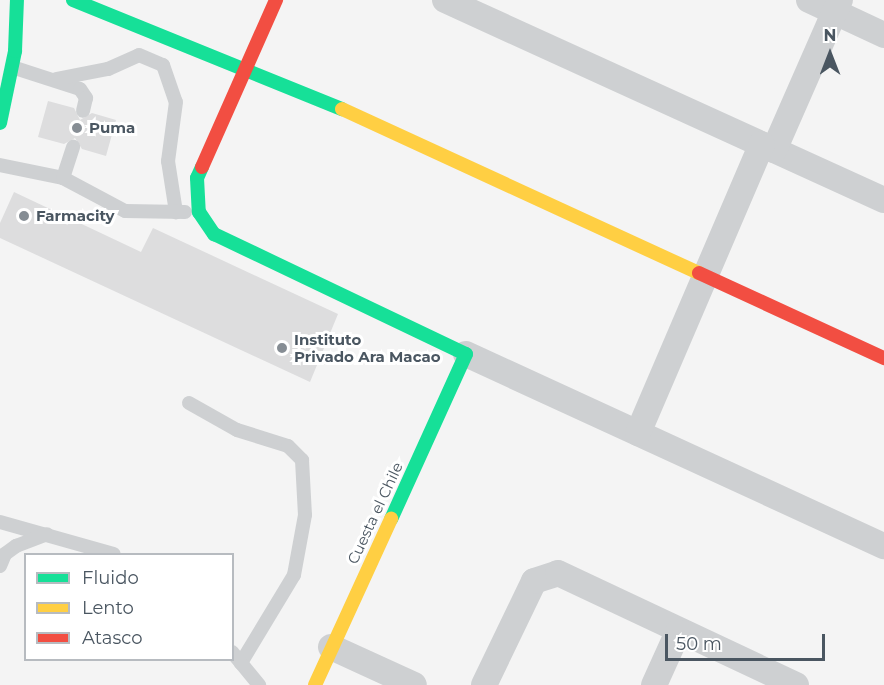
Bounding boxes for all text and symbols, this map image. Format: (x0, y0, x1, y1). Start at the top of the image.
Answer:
north arrow (800, 24, 860, 84)
text: N (824, 26, 836, 45)
place label: Puma (89, 119, 135, 137)
marker: Puma (70, 121, 84, 135)
place label: Farmacity (36, 207, 115, 225)
marker: Farmacity (17, 209, 31, 223)
place label: Instituto Privado Ara Macao (294, 330, 441, 365)
marker: Instituto Privado Ara Macao (275, 341, 289, 355)
street label: Cuesta el Chile (344, 459, 406, 567)
legend (24, 553, 234, 661)
text: Fluido (82, 567, 139, 589)
text: Lento (82, 597, 134, 619)
scale bar (668, 622, 828, 660)
text: Atasco (82, 627, 142, 649)
text: 50 m (676, 633, 722, 655)

